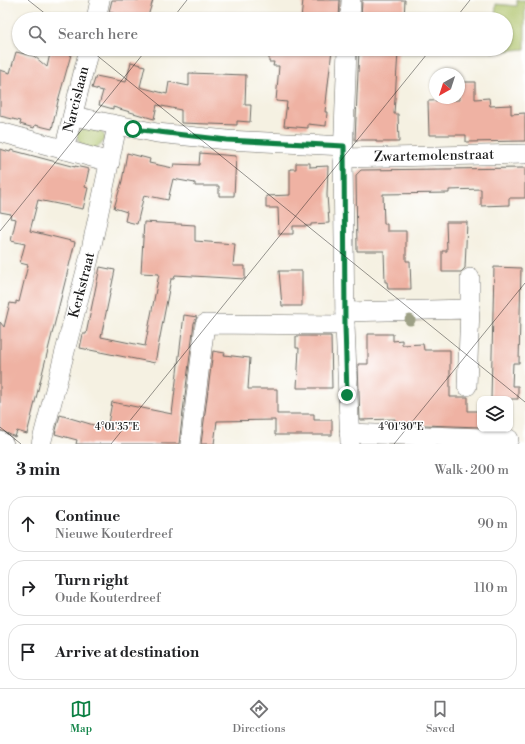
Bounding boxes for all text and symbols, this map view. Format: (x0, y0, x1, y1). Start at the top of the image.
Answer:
search box (12, 12, 513, 56)
icon: search (26, 23, 48, 45)
text: Search here (58, 25, 138, 44)
street label: Narcislaan (60, 64, 94, 135)
north arrow (429, 68, 465, 104)
route start (124, 120, 142, 138)
street label: Zwartemolenstraat (374, 146, 494, 166)
street label: Kerkstraat (65, 251, 99, 320)
route end (338, 386, 356, 404)
map controls (477, 396, 513, 432)
button: layers (477, 396, 513, 432)
text: 4°01'35"E (95, 421, 139, 433)
text: 4°01'30"E (378, 421, 424, 433)
text: 3 min (16, 459, 60, 481)
text: Walk · 200 m (435, 462, 509, 478)
text: Continue (55, 507, 120, 526)
icon: ahead (17, 513, 39, 535)
text: 90 m (477, 516, 508, 532)
text: Nieuwe Kouterdreef (55, 526, 172, 542)
text: Turn right (55, 571, 129, 590)
icon: right (17, 577, 39, 599)
text: 110 m (474, 580, 508, 596)
text: Oude Kouterdreef (55, 590, 161, 606)
icon: arrive (17, 641, 39, 663)
text: Arrive at destination (55, 643, 199, 662)
tab: Map (70, 698, 92, 736)
tab: Directions (233, 698, 286, 736)
tab: Saved (426, 698, 455, 736)

